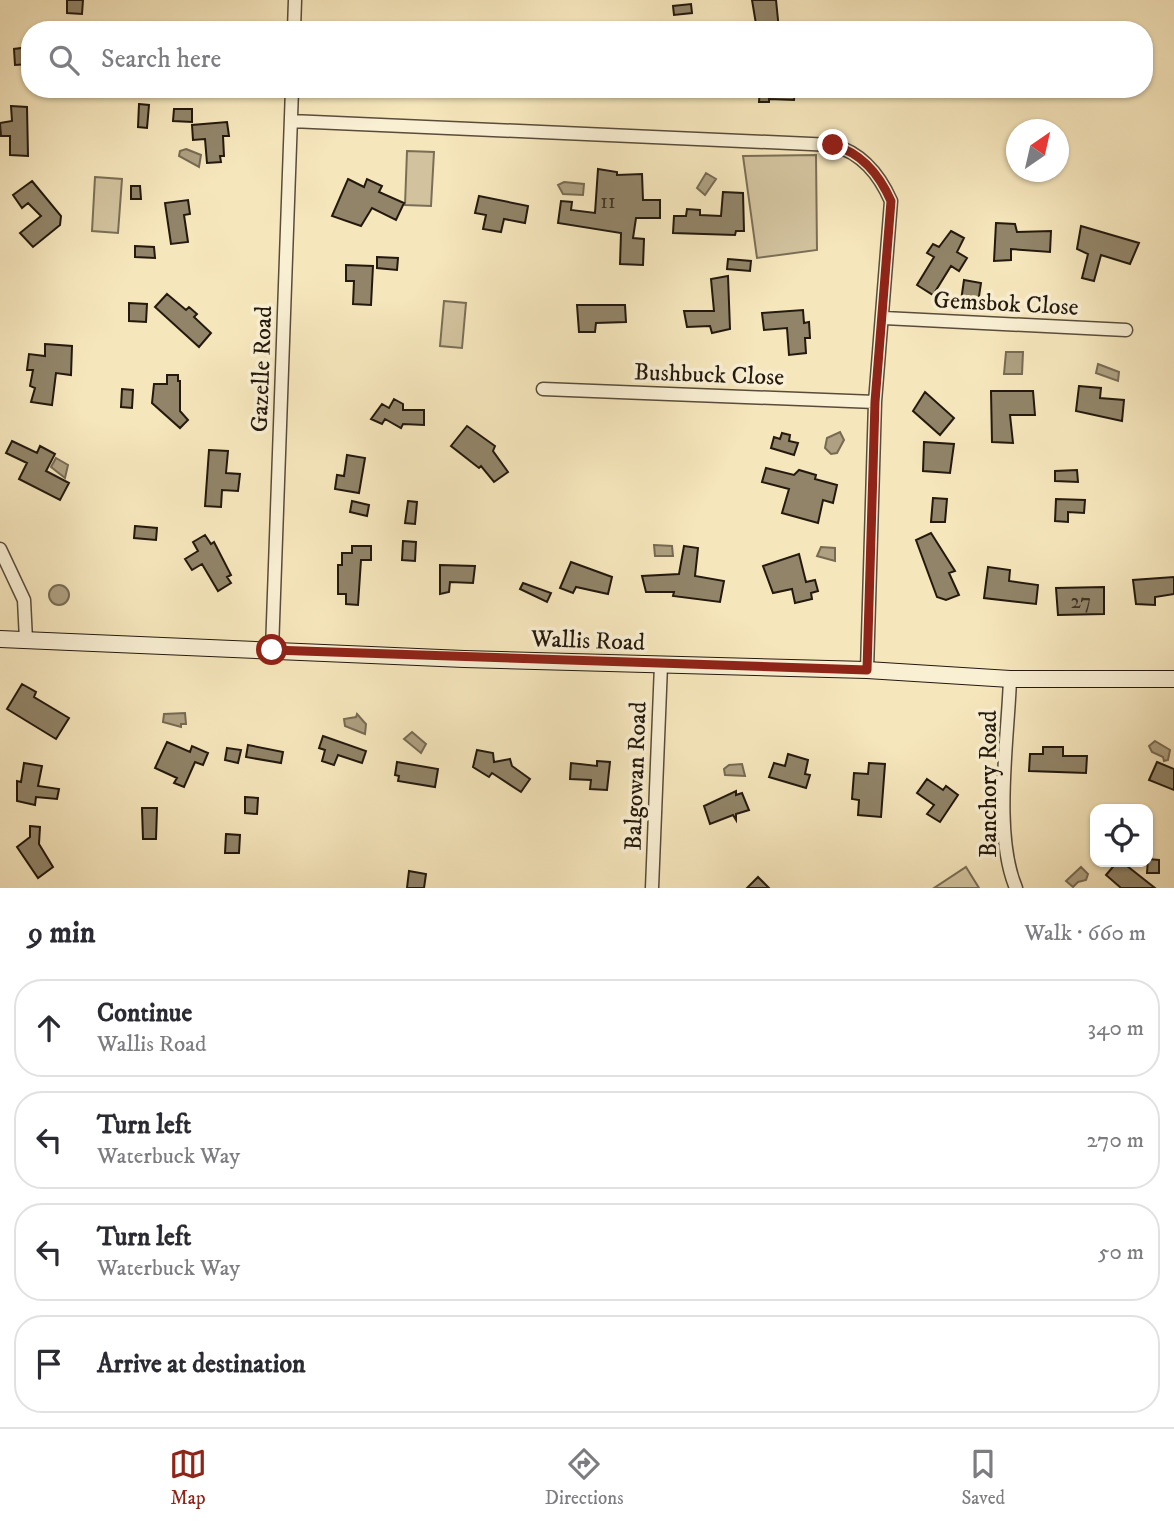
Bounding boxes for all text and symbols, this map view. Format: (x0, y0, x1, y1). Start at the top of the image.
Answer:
search box (21, 21, 1153, 98)
icon: search (45, 41, 83, 79)
text: Search here (101, 43, 221, 76)
north arrow (1006, 119, 1069, 182)
route end (817, 129, 848, 160)
house number: 11 (600, 189, 616, 215)
street label: Gemsbok Close (933, 285, 1079, 323)
street label: Gazelle Road (245, 305, 279, 433)
street label: Bushbuck Close (633, 357, 785, 393)
house number: 27 (1071, 589, 1091, 615)
street label: Wallis Road (529, 624, 646, 658)
route start (256, 634, 287, 665)
street label: Balgowan Road (618, 701, 654, 851)
street label: Banchory Road (974, 710, 1004, 858)
map controls (1090, 804, 1153, 867)
button: locate (1090, 804, 1153, 867)
text: 9 min (28, 915, 95, 952)
text: Walk · 660 m (1024, 919, 1146, 948)
text: Continue (97, 997, 192, 1030)
icon: ahead (30, 1009, 68, 1047)
text: 340 m (1088, 1014, 1144, 1043)
text: Wallis Road (97, 1030, 206, 1059)
text: Turn left (97, 1109, 191, 1142)
icon: left (30, 1121, 68, 1159)
text: 270 m (1087, 1126, 1144, 1155)
text: Waterbuck Way (97, 1142, 240, 1171)
text: Turn left (97, 1221, 191, 1254)
icon: left (30, 1233, 68, 1271)
text: 50 m (1098, 1238, 1144, 1267)
text: Waterbuck Way (97, 1254, 240, 1283)
icon: arrive (30, 1345, 68, 1383)
text: Arrive at destination (97, 1348, 306, 1381)
tab: Map (169, 1445, 207, 1510)
tab: Directions (545, 1445, 624, 1510)
tab: Saved (961, 1445, 1005, 1510)

